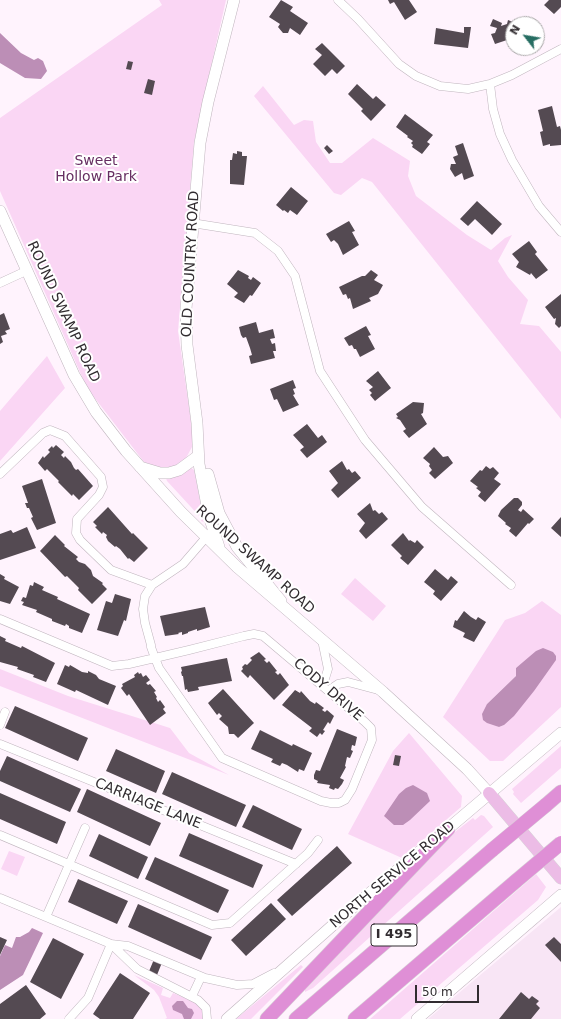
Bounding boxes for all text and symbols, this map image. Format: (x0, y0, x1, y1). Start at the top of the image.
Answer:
north arrow (505, 16, 545, 56)
text: N (507, 23, 523, 37)
park label: Sweet Hollow Park (55, 153, 137, 186)
street label: OLD COUNTRY ROAD (179, 190, 203, 338)
street label: ROUND SWAMP ROAD (23, 239, 103, 385)
street label: ROUND SWAMP ROAD (192, 502, 318, 618)
street label: CODY DRIVE (290, 655, 366, 725)
street label: CARRIAGE LANE (92, 775, 204, 833)
street label: NORTH SERVICE ROAD (327, 818, 459, 932)
road number: I 495 (371, 924, 417, 946)
scale bar (417, 977, 481, 1003)
text: 50 m (422, 985, 453, 999)

